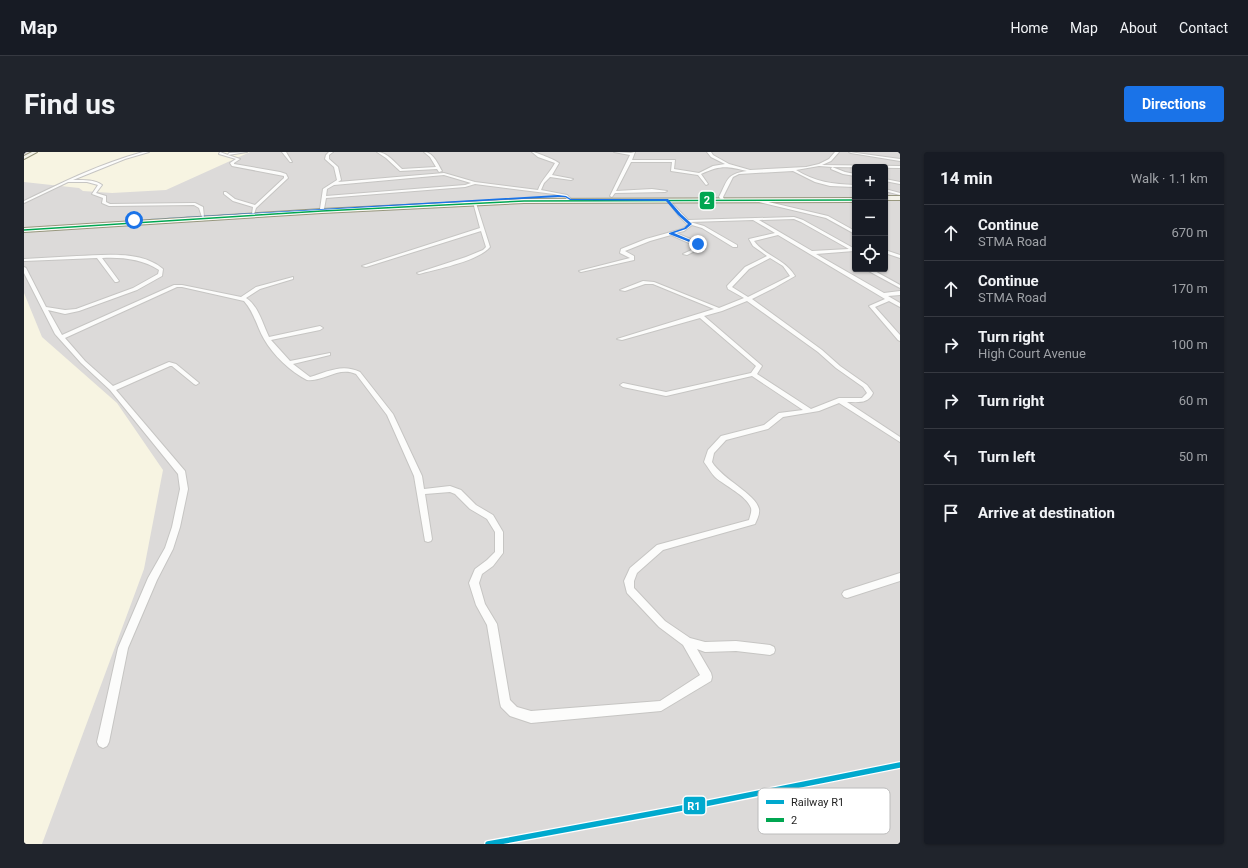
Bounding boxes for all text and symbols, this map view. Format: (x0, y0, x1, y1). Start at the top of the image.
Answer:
text: Map (20, 16, 58, 39)
text: Home (1010, 20, 1048, 36)
text: Map (1070, 20, 1098, 36)
text: About (1120, 20, 1157, 36)
text: Contact (1179, 20, 1228, 36)
button: Directions (1124, 86, 1224, 122)
text: Find us (24, 88, 115, 121)
map controls (852, 164, 888, 272)
button: + (852, 164, 888, 200)
text: 14 min (940, 168, 993, 188)
text: Walk · 1.1 km (1131, 171, 1208, 186)
line badge: 2 (699, 191, 715, 210)
text: 2 (704, 194, 710, 207)
button: − (852, 200, 888, 236)
route start (125, 211, 143, 229)
text: Continue (978, 216, 1039, 234)
icon: ahead (940, 222, 962, 244)
text: 670 m (1171, 225, 1208, 240)
text: STMA Road (978, 234, 1046, 249)
route end (689, 235, 707, 253)
button: locate (852, 236, 888, 272)
text: Continue (978, 272, 1039, 290)
icon: ahead (940, 278, 962, 300)
text: 170 m (1171, 281, 1208, 296)
text: STMA Road (978, 290, 1046, 305)
text: Turn right (978, 328, 1044, 346)
icon: right (940, 334, 962, 356)
text: 100 m (1171, 337, 1208, 352)
text: High Court Avenue (978, 346, 1086, 361)
icon: right (940, 390, 962, 412)
text: Turn right (978, 392, 1044, 410)
text: 60 m (1179, 393, 1208, 408)
icon: left (940, 446, 962, 468)
text: Turn left (978, 448, 1035, 466)
text: 50 m (1179, 449, 1208, 464)
icon: arrive (940, 502, 962, 524)
text: Arrive at destination (978, 504, 1115, 522)
legend (758, 788, 890, 834)
line badge: R1 (683, 796, 706, 815)
text: Railway R1 (791, 796, 844, 809)
text: R1 (687, 800, 701, 813)
text: 2 (791, 814, 797, 827)

